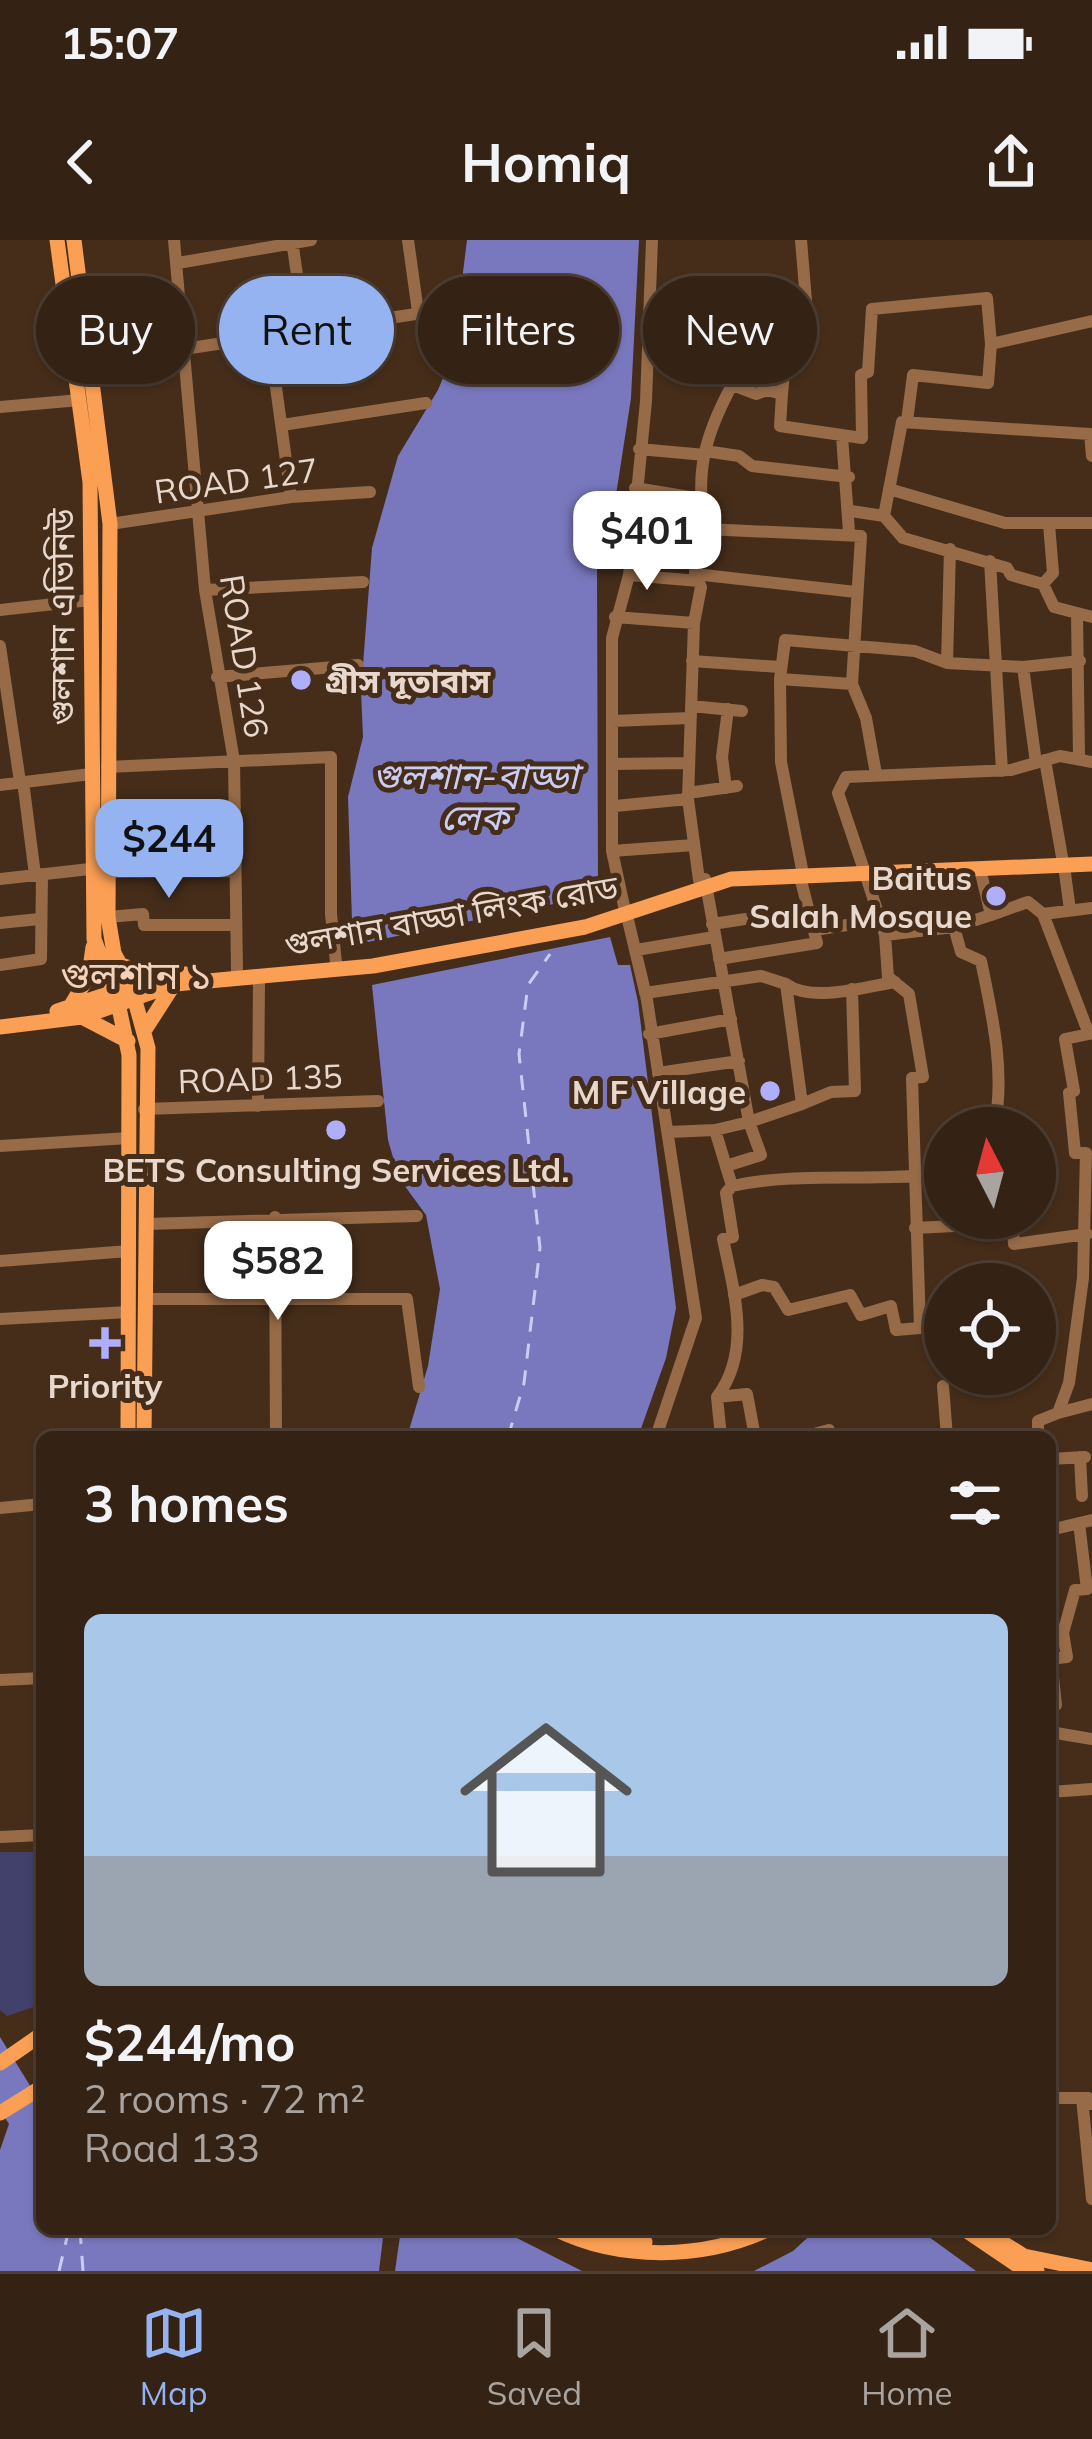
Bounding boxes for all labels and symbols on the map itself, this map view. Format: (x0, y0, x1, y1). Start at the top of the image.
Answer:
street label: ROAD 127 (152, 448, 320, 512)
pin: $401 (576, 491, 718, 593)
street label: গুলশান এভিনিউ (41, 508, 82, 726)
street label: ROAD 126 (212, 571, 278, 741)
place label: গ্রীস দূতাবাস (325, 660, 491, 701)
marker: গ্রীস দূতাবাস (288, 667, 314, 693)
water label: গুলশান-বাড্ডা লেক (372, 753, 584, 839)
pin: $244 (98, 799, 240, 901)
place label: Baitus Salah Mosque (749, 857, 972, 936)
street label: গুলশান বাড্ডা লিংক রোড (281, 865, 622, 965)
marker: Baitus Salah Mosque (983, 883, 1009, 909)
district label: গুলশান ১ (60, 950, 212, 999)
street label: ROAD 135 (177, 1055, 343, 1101)
place label: M F Village (572, 1071, 746, 1112)
marker: M F Village (757, 1078, 783, 1104)
north arrow (924, 1107, 1056, 1239)
marker: BETS Consulting Services Ltd. (323, 1117, 349, 1143)
place label: BETS Consulting Services Ltd. (103, 1149, 569, 1190)
pin: $582 (207, 1221, 349, 1323)
marker: Priority (89, 1327, 121, 1359)
place label: Priority (47, 1365, 163, 1406)

